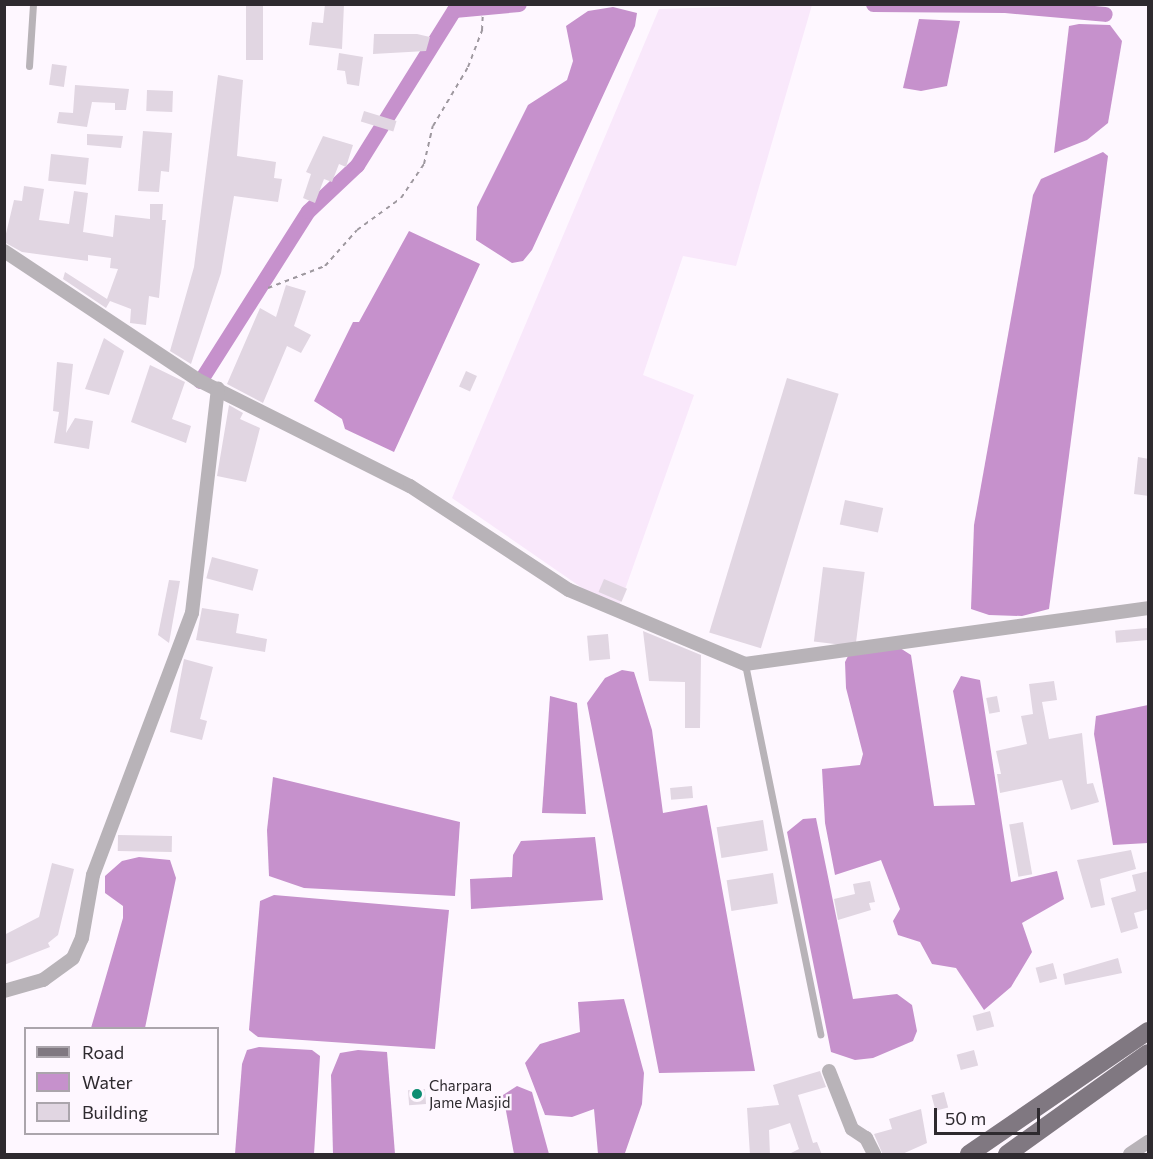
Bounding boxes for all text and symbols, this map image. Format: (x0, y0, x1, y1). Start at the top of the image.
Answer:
legend (24, 1027, 219, 1135)
text: Road (82, 1041, 124, 1063)
text: Water (82, 1071, 133, 1093)
place label: Charpara Jame Masjid (429, 1076, 510, 1111)
marker: Charpara Jame Masjid (410, 1087, 424, 1101)
scale bar (937, 1096, 1044, 1134)
text: Building (82, 1101, 148, 1123)
text: 50 m (945, 1107, 986, 1129)

